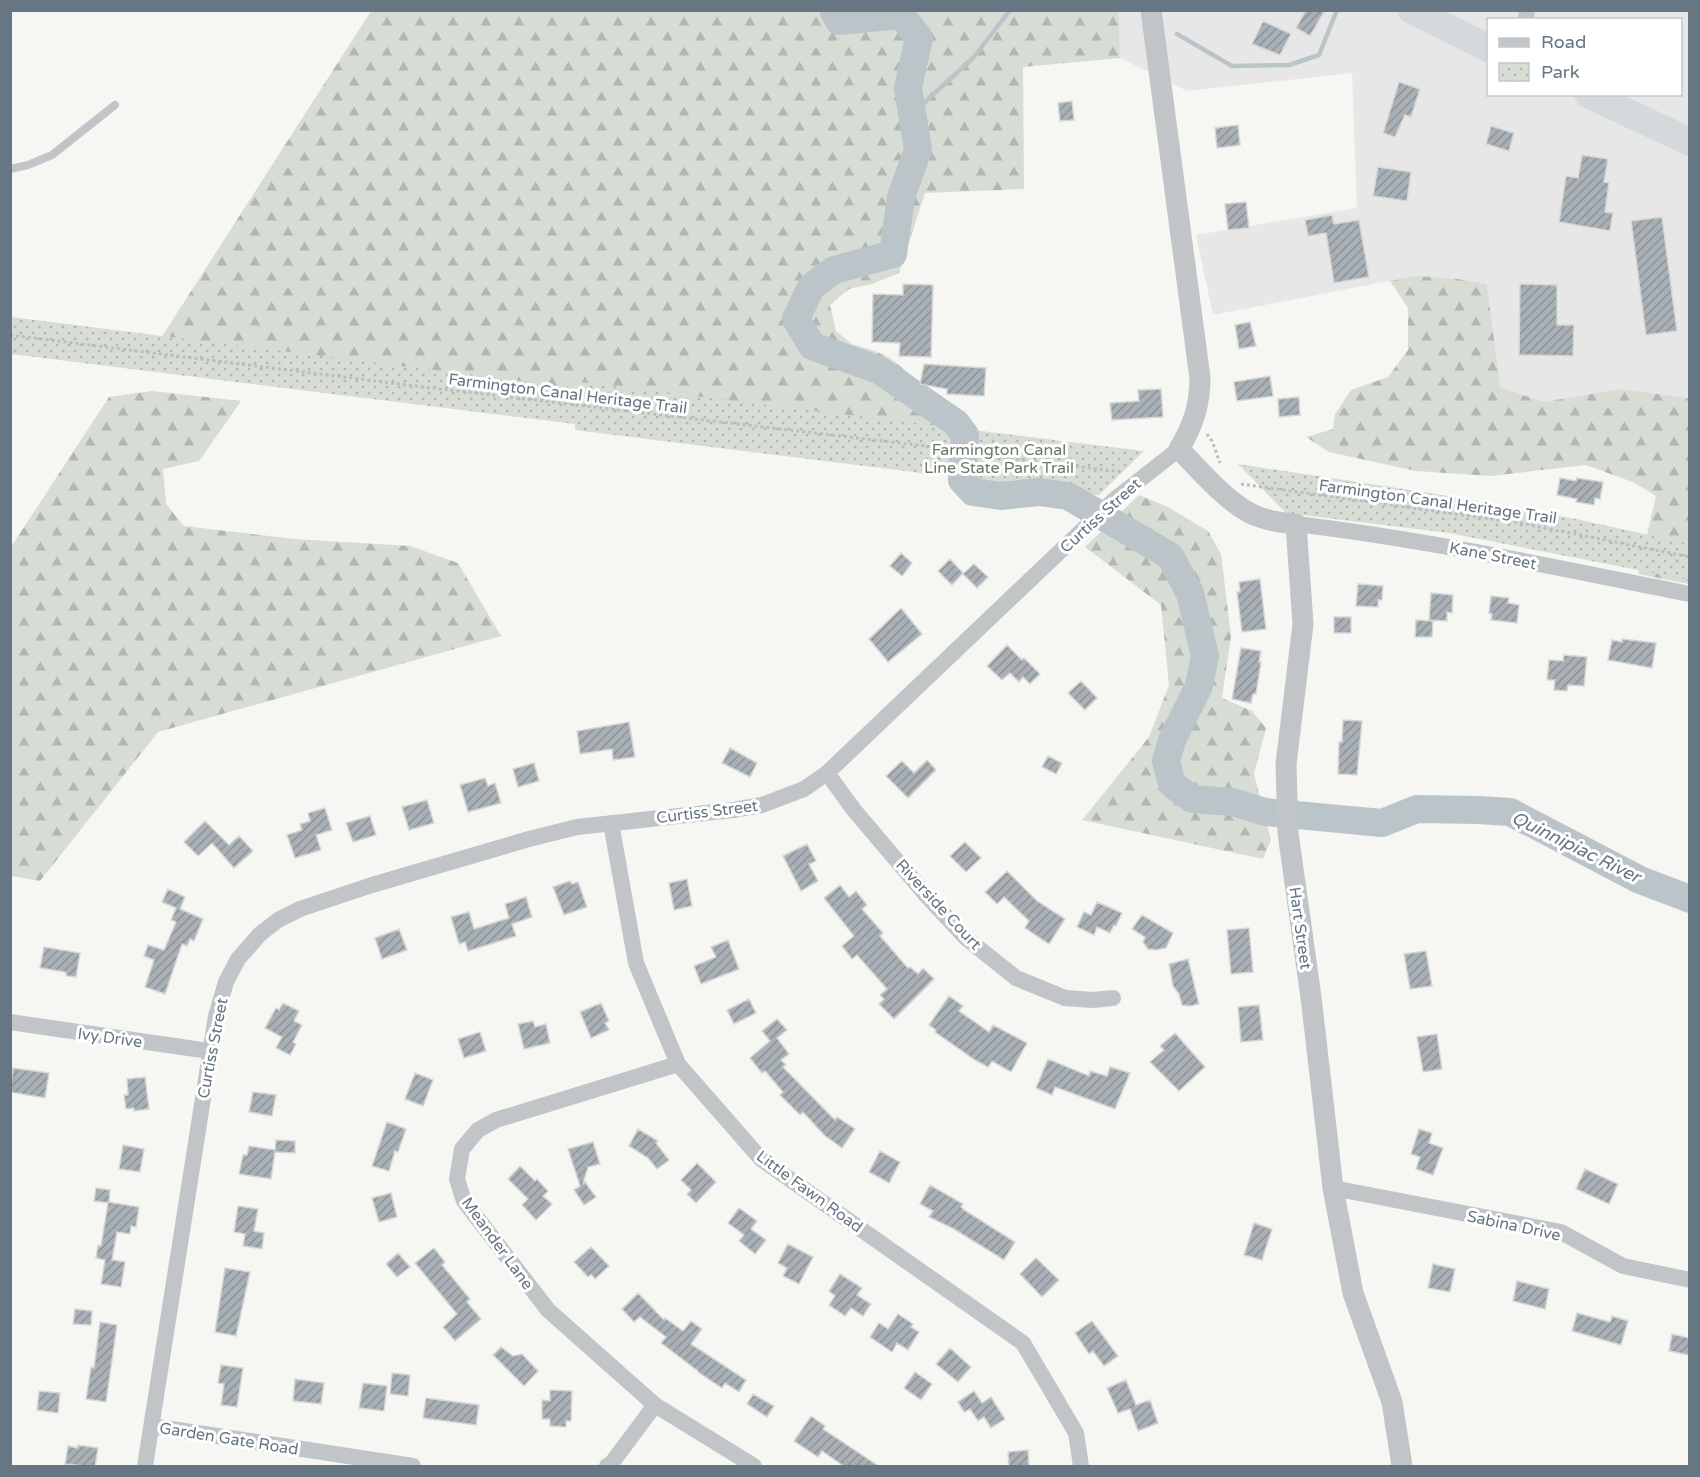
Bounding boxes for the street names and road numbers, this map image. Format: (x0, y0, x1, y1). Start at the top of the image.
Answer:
street label: Farmington Canal Heritage Trail (448, 369, 688, 419)
street label: Curtiss Street (1056, 474, 1145, 557)
street label: Farmington Canal Heritage Trail (1318, 475, 1558, 529)
street label: Kane Street (1448, 538, 1538, 574)
street label: Curtiss Street (655, 796, 759, 828)
street label: Riverside Court (891, 855, 985, 954)
street label: Hart Street (1284, 886, 1316, 971)
street label: Curtiss Street (193, 996, 233, 1100)
street label: Ivy Drive (76, 1024, 143, 1052)
street label: Little Fawn Road (752, 1146, 867, 1237)
street label: Meander Lane (457, 1193, 537, 1294)
street label: Sabina Drive (1465, 1206, 1562, 1246)
street label: Garden Gate Road (158, 1418, 300, 1460)

